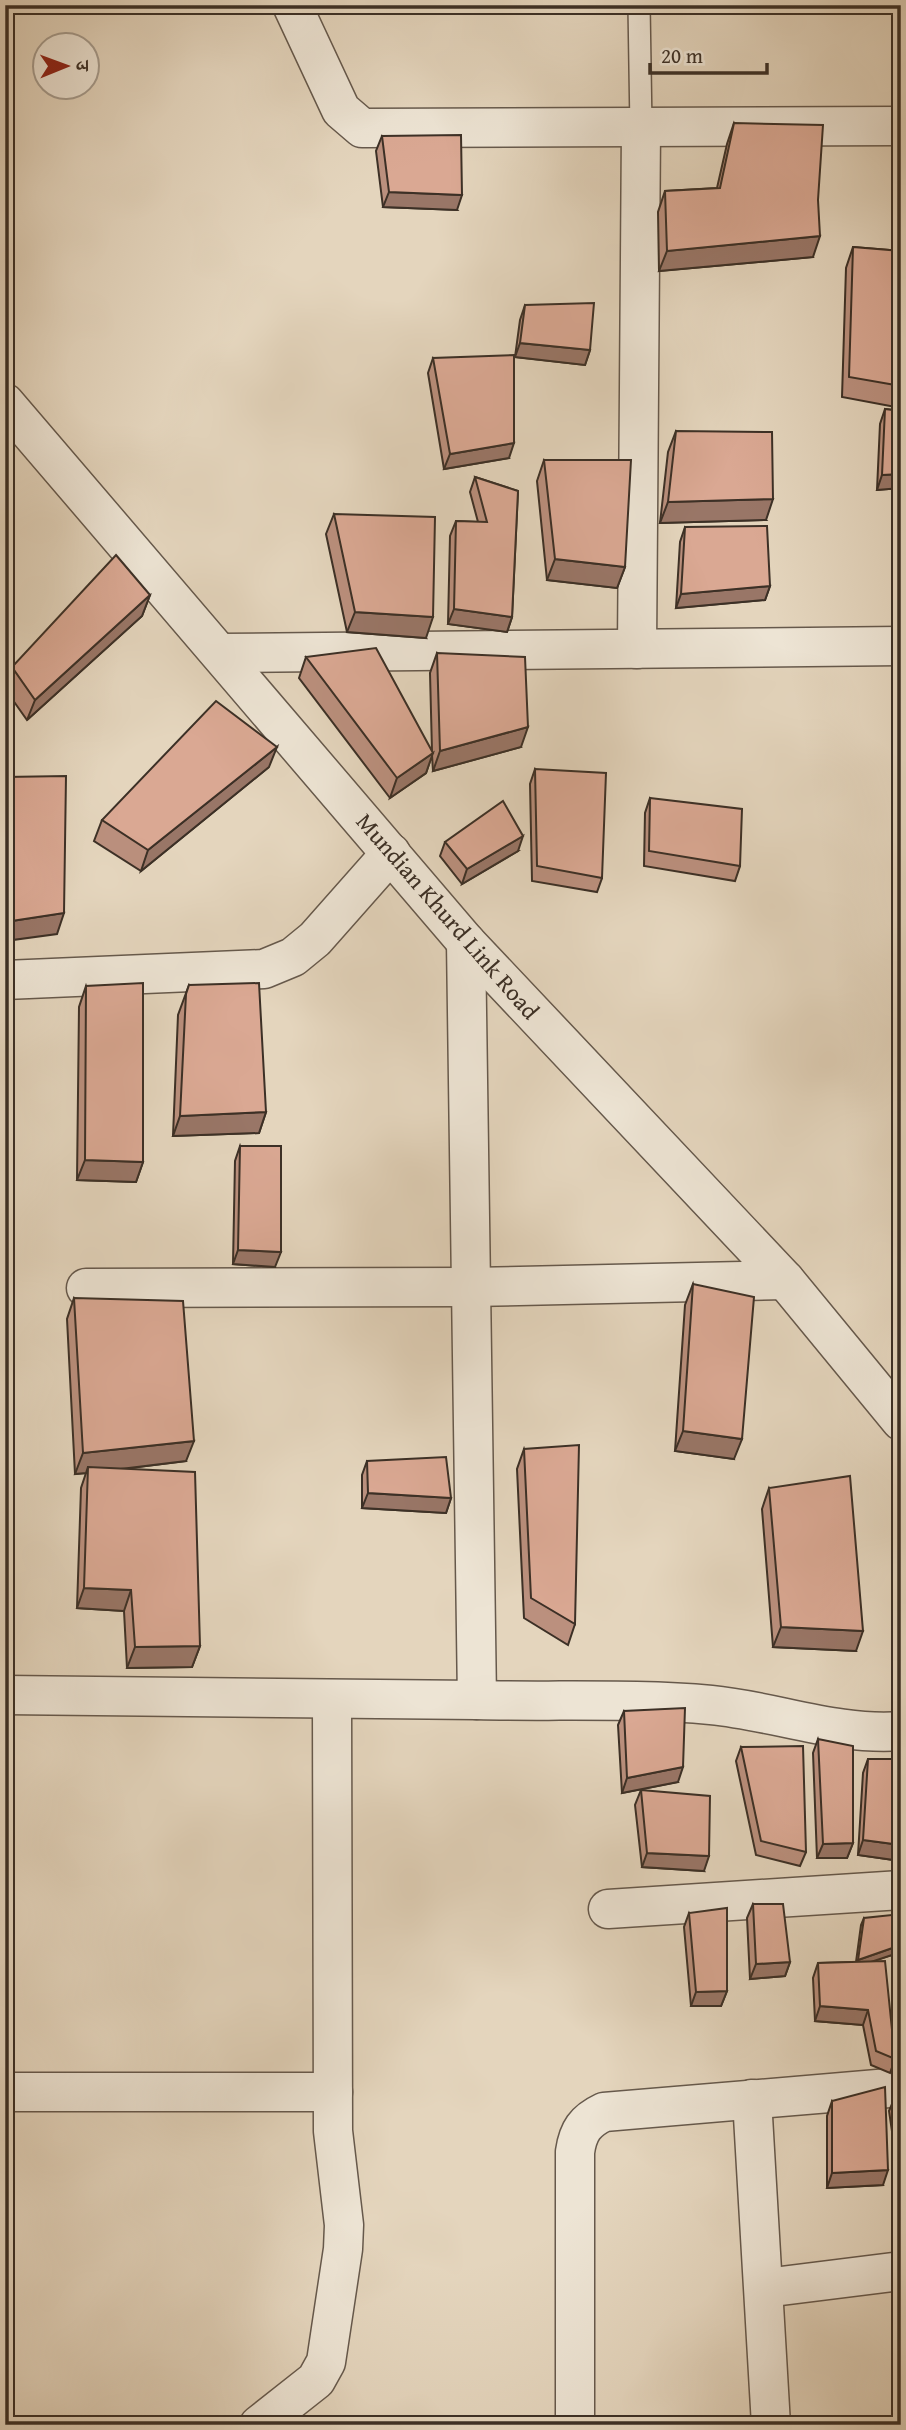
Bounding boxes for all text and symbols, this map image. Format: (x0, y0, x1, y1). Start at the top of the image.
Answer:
north arrow (32, 32, 102, 102)
scale bar (650, 32, 768, 76)
text: 20 m (661, 40, 703, 71)
text: उ (69, 59, 97, 72)
street label: Mundian Khurd Link Road (348, 805, 548, 1027)

